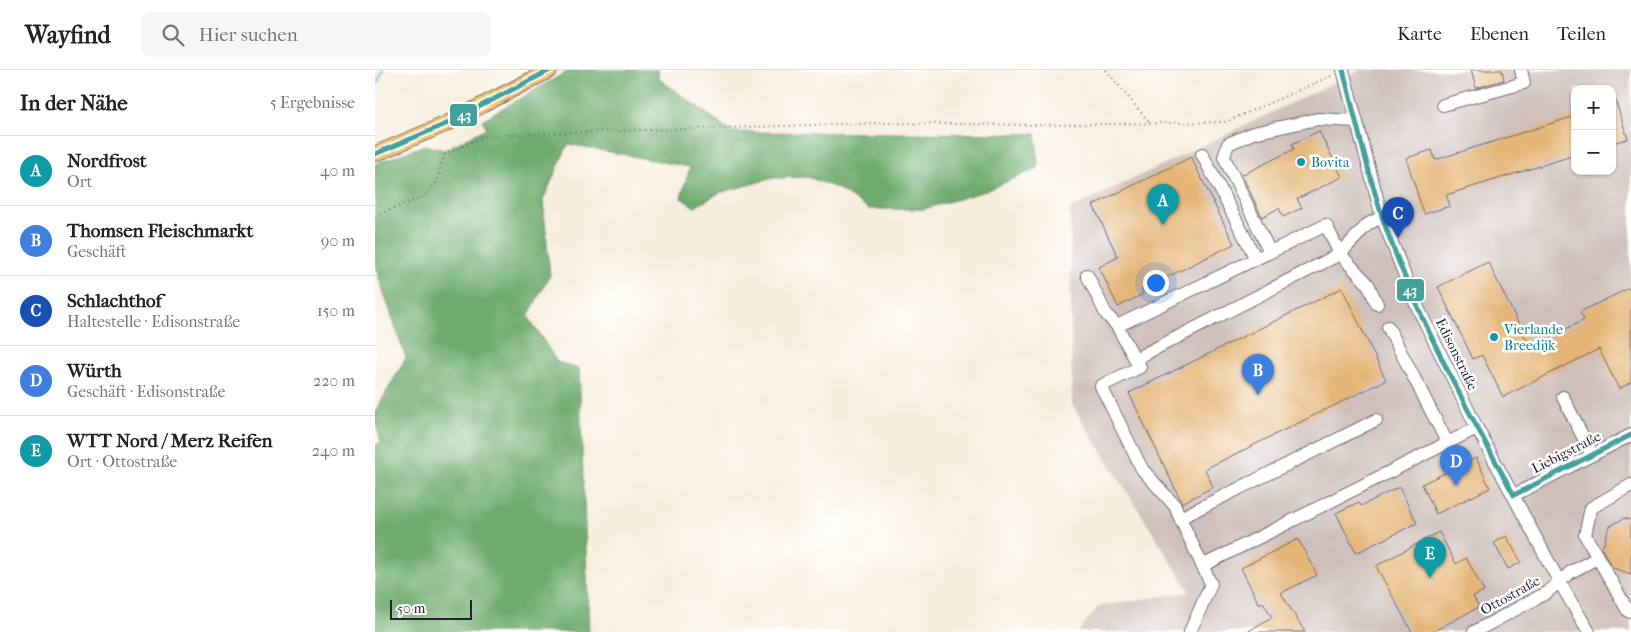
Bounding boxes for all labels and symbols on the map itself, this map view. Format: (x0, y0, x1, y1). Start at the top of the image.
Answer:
line badge: 43 (449, 103, 478, 127)
text: 43 (456, 107, 471, 124)
place label: Bovita (1311, 154, 1350, 171)
marker: Bovita (1295, 156, 1307, 168)
pin: A (1147, 184, 1179, 225)
pin: C (1382, 197, 1414, 238)
your location (1143, 270, 1169, 296)
line badge: 43 (1396, 278, 1425, 302)
text: 43 (1402, 282, 1417, 299)
street label: Edisonstraße (1432, 316, 1481, 393)
place label: Vierlande Breedijk (1503, 321, 1563, 354)
marker: Vierlande Breedijk (1488, 331, 1500, 343)
pin: B (1242, 354, 1274, 395)
street label: Liebigstraße (1529, 428, 1604, 477)
pin: D (1440, 445, 1472, 486)
pin: E (1414, 537, 1446, 578)
street label: Ottostraße (1478, 572, 1543, 619)
scale bar (390, 597, 473, 620)

